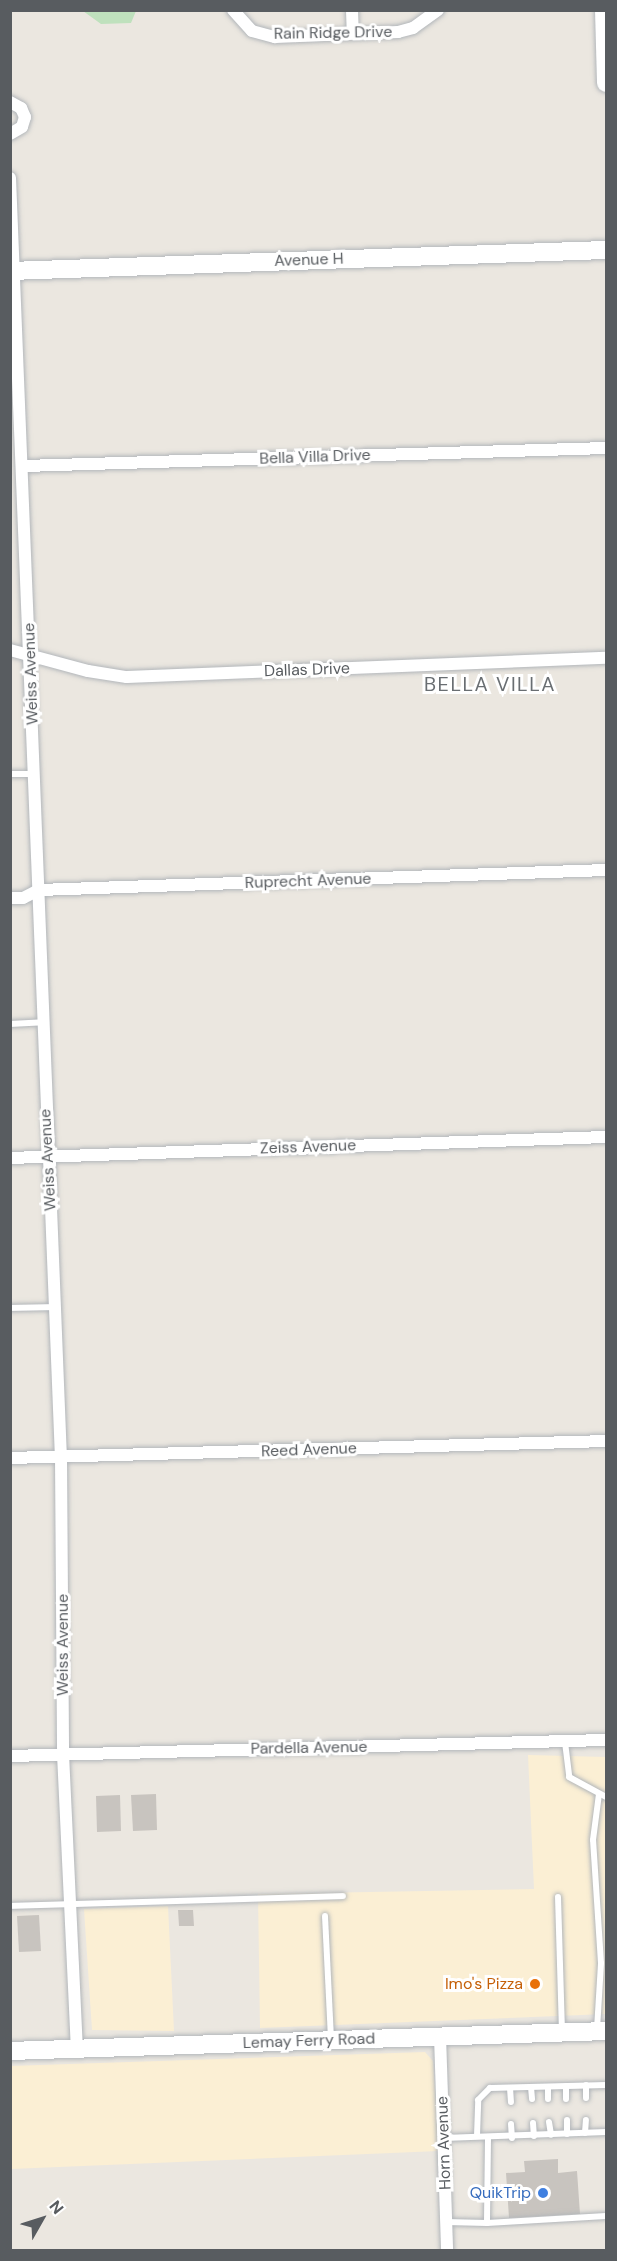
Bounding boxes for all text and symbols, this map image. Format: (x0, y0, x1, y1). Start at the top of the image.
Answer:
street label: Rain Ridge Drive (274, 22, 392, 44)
street label: Avenue H (274, 249, 344, 271)
street label: Bella Villa Drive (259, 445, 371, 469)
street label: Weiss Avenue (20, 623, 42, 725)
street label: Dallas Drive (264, 659, 350, 681)
district label: BELLA VILLA (424, 672, 556, 696)
street label: Ruprecht Avenue (244, 869, 372, 893)
street label: Weiss Avenue (36, 1108, 60, 1212)
street label: Zeiss Avenue (260, 1136, 356, 1158)
street label: Reed Avenue (261, 1439, 357, 1461)
street label: Weiss Avenue (53, 1594, 73, 1696)
street label: Pardella Avenue (250, 1737, 368, 1759)
place label: Imo's Pizza (445, 1974, 523, 1994)
marker: Imo's Pizza (528, 1977, 542, 1991)
street label: Lemay Ferry Road (242, 2029, 376, 2053)
street label: Horn Avenue (433, 2096, 455, 2190)
place label: QuikTrip (470, 2183, 531, 2203)
marker: QuikTrip (536, 2186, 550, 2200)
north arrow (12, 2189, 72, 2249)
text: N (45, 2196, 68, 2218)

